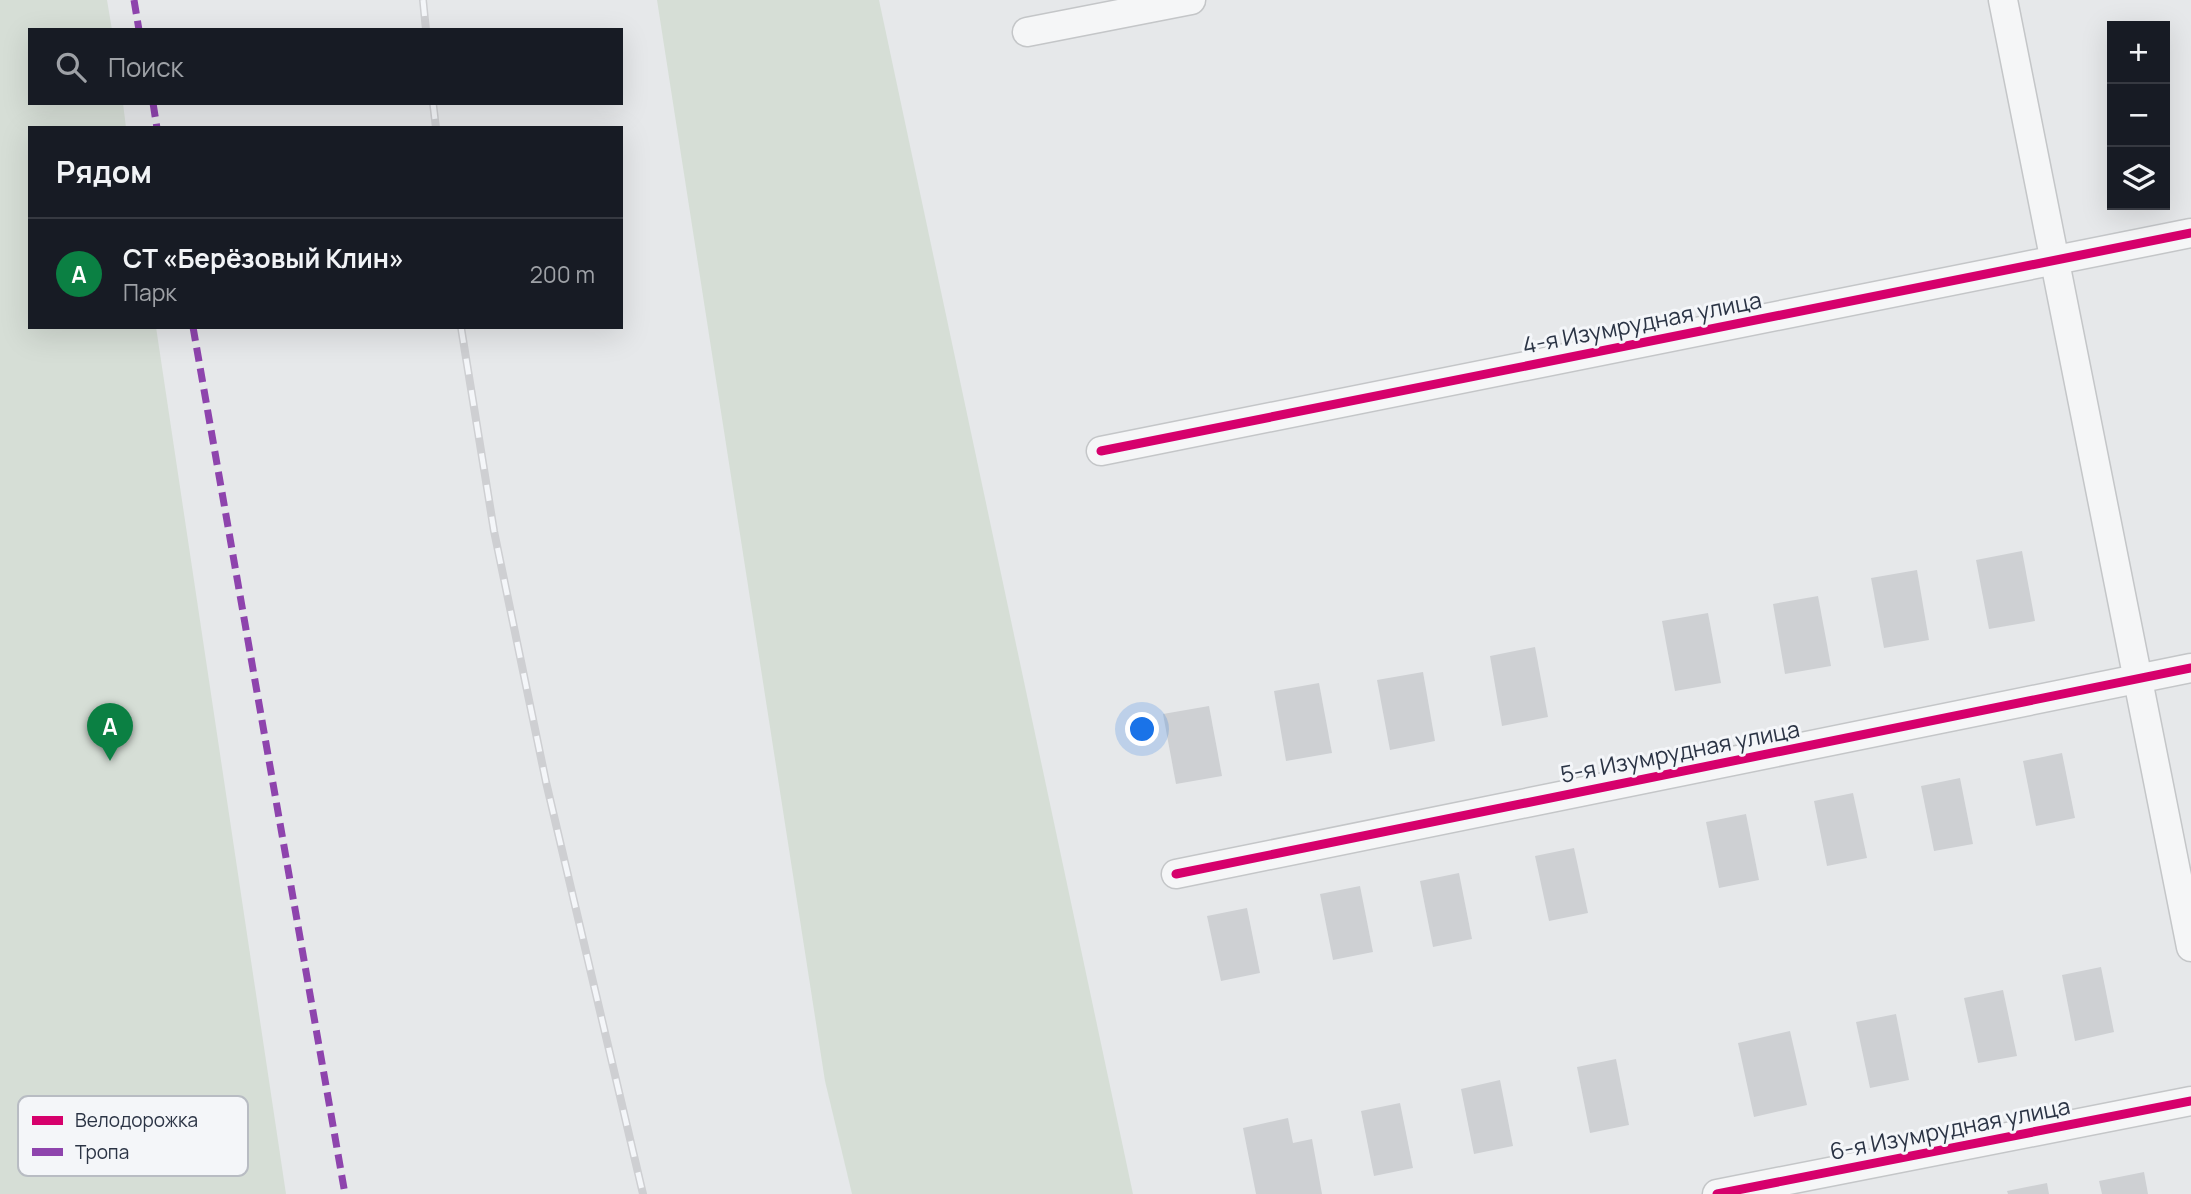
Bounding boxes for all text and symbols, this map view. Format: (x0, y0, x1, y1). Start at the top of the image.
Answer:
map controls (2107, 21, 2170, 210)
button: + (2107, 21, 2170, 84)
search box (28, 28, 623, 105)
icon: search (52, 48, 90, 86)
text: Поиск (108, 49, 183, 85)
button: − (2107, 84, 2170, 147)
button: layers (2107, 147, 2170, 210)
text: Рядом (56, 151, 152, 192)
text: СТ «Берёзовый Клин» (123, 240, 404, 276)
text: A (71, 258, 87, 290)
text: 200 m (530, 258, 595, 290)
text: Парк (123, 276, 177, 308)
street label: 4-я Изумрудная улица (1519, 283, 1764, 361)
pin: A (87, 703, 133, 761)
your location (1125, 712, 1159, 746)
street label: 5-я Изумрудная улица (1558, 712, 1802, 790)
street label: 6-я Изумрудная улица (1827, 1089, 2073, 1167)
legend (18, 1096, 248, 1176)
text: Велодорожка (75, 1107, 198, 1133)
text: Тропа (75, 1139, 129, 1165)

